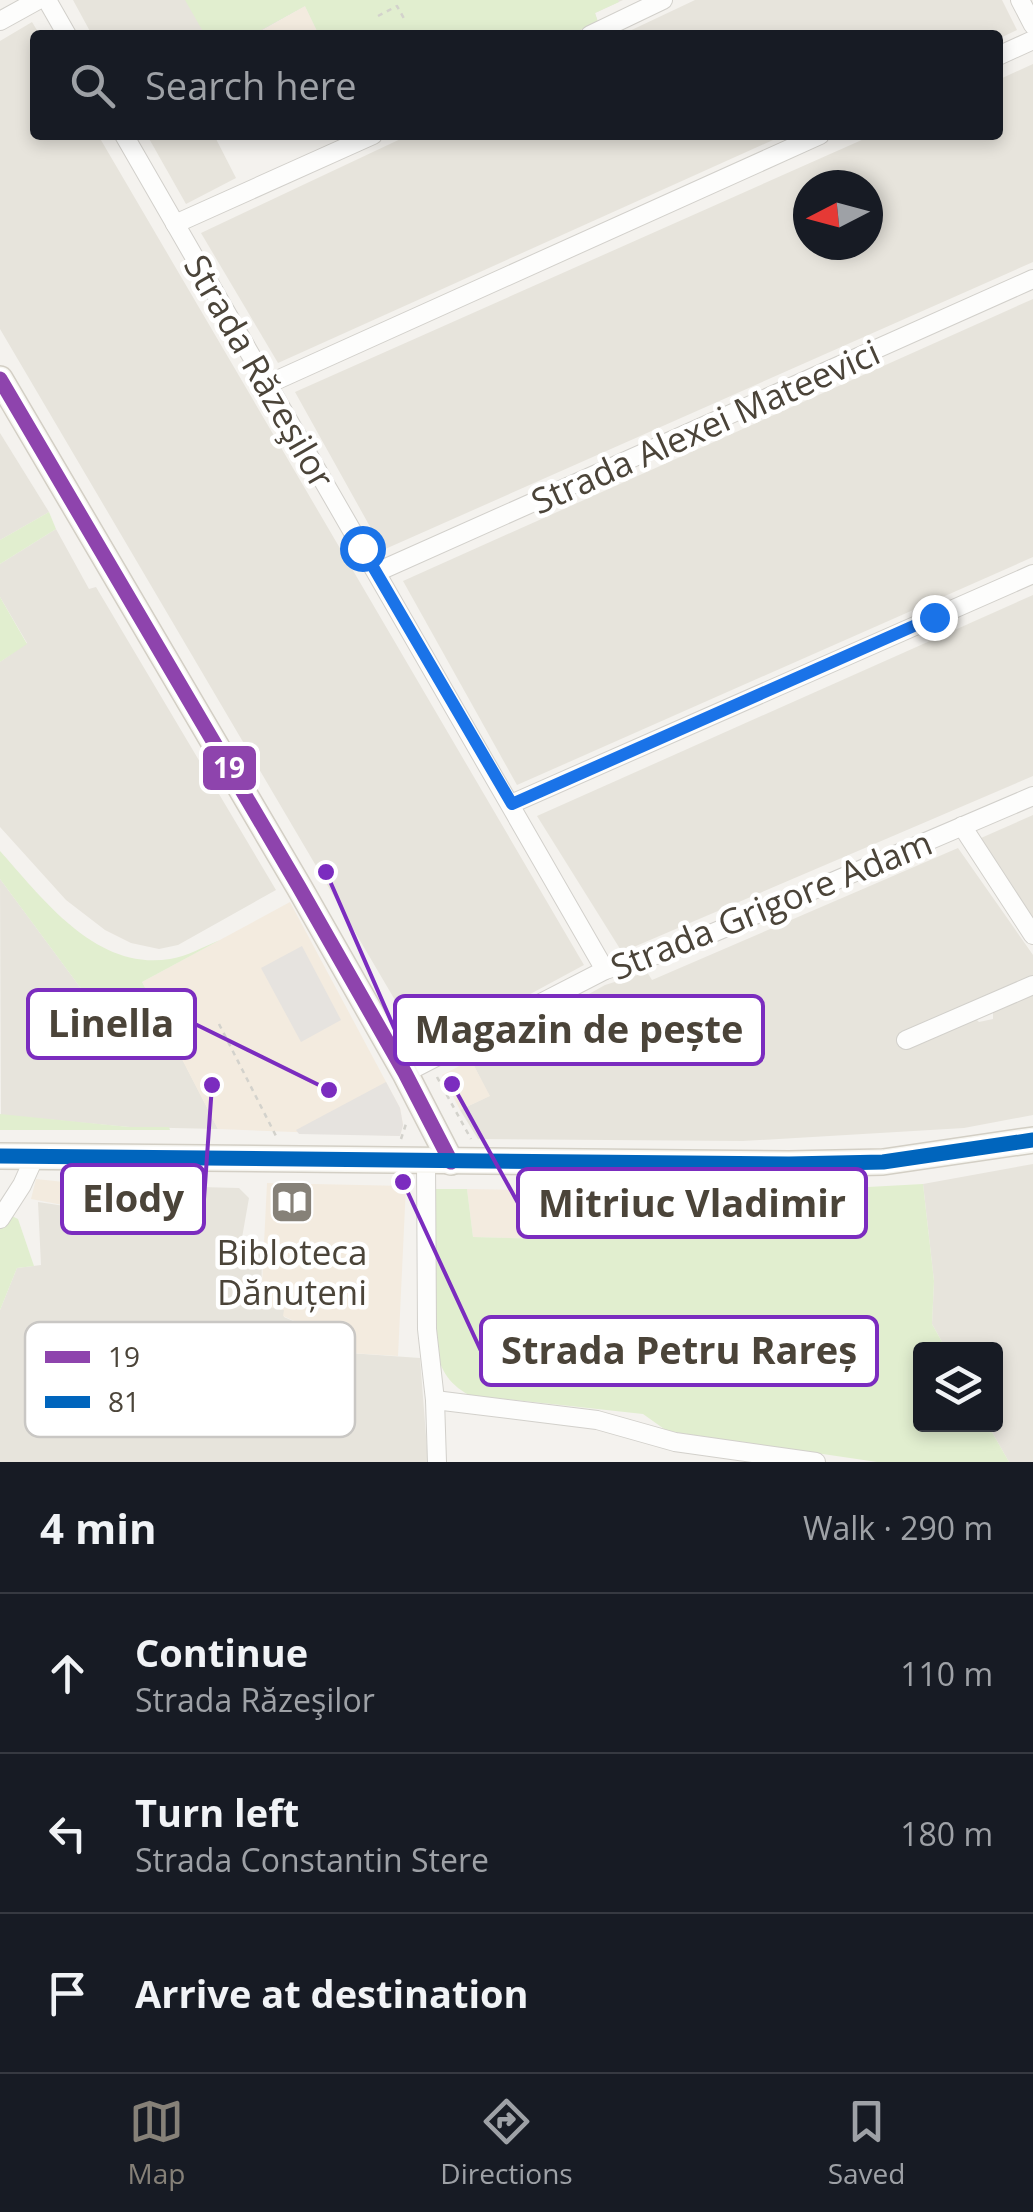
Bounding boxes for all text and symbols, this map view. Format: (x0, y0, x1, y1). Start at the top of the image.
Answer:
search box (30, 30, 1003, 140)
icon: search (65, 58, 120, 113)
text: Search here (145, 59, 357, 111)
north arrow (793, 170, 883, 260)
street label: Strada Răzeşilor (174, 246, 346, 496)
street label: Strada Alexei Mateevici (523, 328, 887, 524)
route start (340, 526, 386, 572)
route end (912, 595, 958, 641)
line badge: 19 (201, 744, 258, 792)
text: 19 (213, 748, 245, 786)
street label: Strada Grigore Adam (603, 818, 939, 990)
callout: Linella (28, 990, 195, 1058)
text: Linella (48, 996, 174, 1048)
callout: Magazin de pește (395, 996, 763, 1064)
text: Magazin de pește (415, 1002, 743, 1054)
callout: Elody (62, 1165, 204, 1233)
callout: Mitriuc Vladimir (518, 1169, 866, 1237)
text: Elody (82, 1171, 184, 1223)
text: Mitriuc Vladimir (538, 1176, 846, 1228)
library icon: Bibloteca Dănuțeni (269, 1179, 315, 1225)
place label: Bibloteca Dănuțeni (216, 1228, 368, 1315)
callout: Strada Petru Rareș (481, 1317, 877, 1385)
legend (25, 1322, 355, 1437)
text: Strada Petru Rareș (501, 1323, 857, 1375)
text: 19 (108, 1337, 140, 1375)
map controls (913, 1342, 1003, 1432)
button: layers (913, 1342, 1003, 1432)
text: 81 (108, 1382, 140, 1420)
text: 4 min (40, 1499, 157, 1556)
text: Walk · 290 m (803, 1506, 993, 1549)
text: Continue (135, 1626, 308, 1678)
icon: ahead (40, 1646, 95, 1701)
text: 110 m (900, 1652, 993, 1695)
text: Strada Răzeşilor (135, 1678, 375, 1721)
text: Turn left (135, 1786, 299, 1838)
icon: left (40, 1806, 95, 1861)
text: 180 m (900, 1812, 993, 1855)
text: Strada Constantin Stere (135, 1838, 489, 1881)
icon: arrive (40, 1966, 95, 2021)
text: Arrive at destination (135, 1967, 529, 2019)
tab: Map (127, 2094, 185, 2192)
tab: Directions (440, 2094, 573, 2192)
tab: Saved (828, 2094, 905, 2192)

